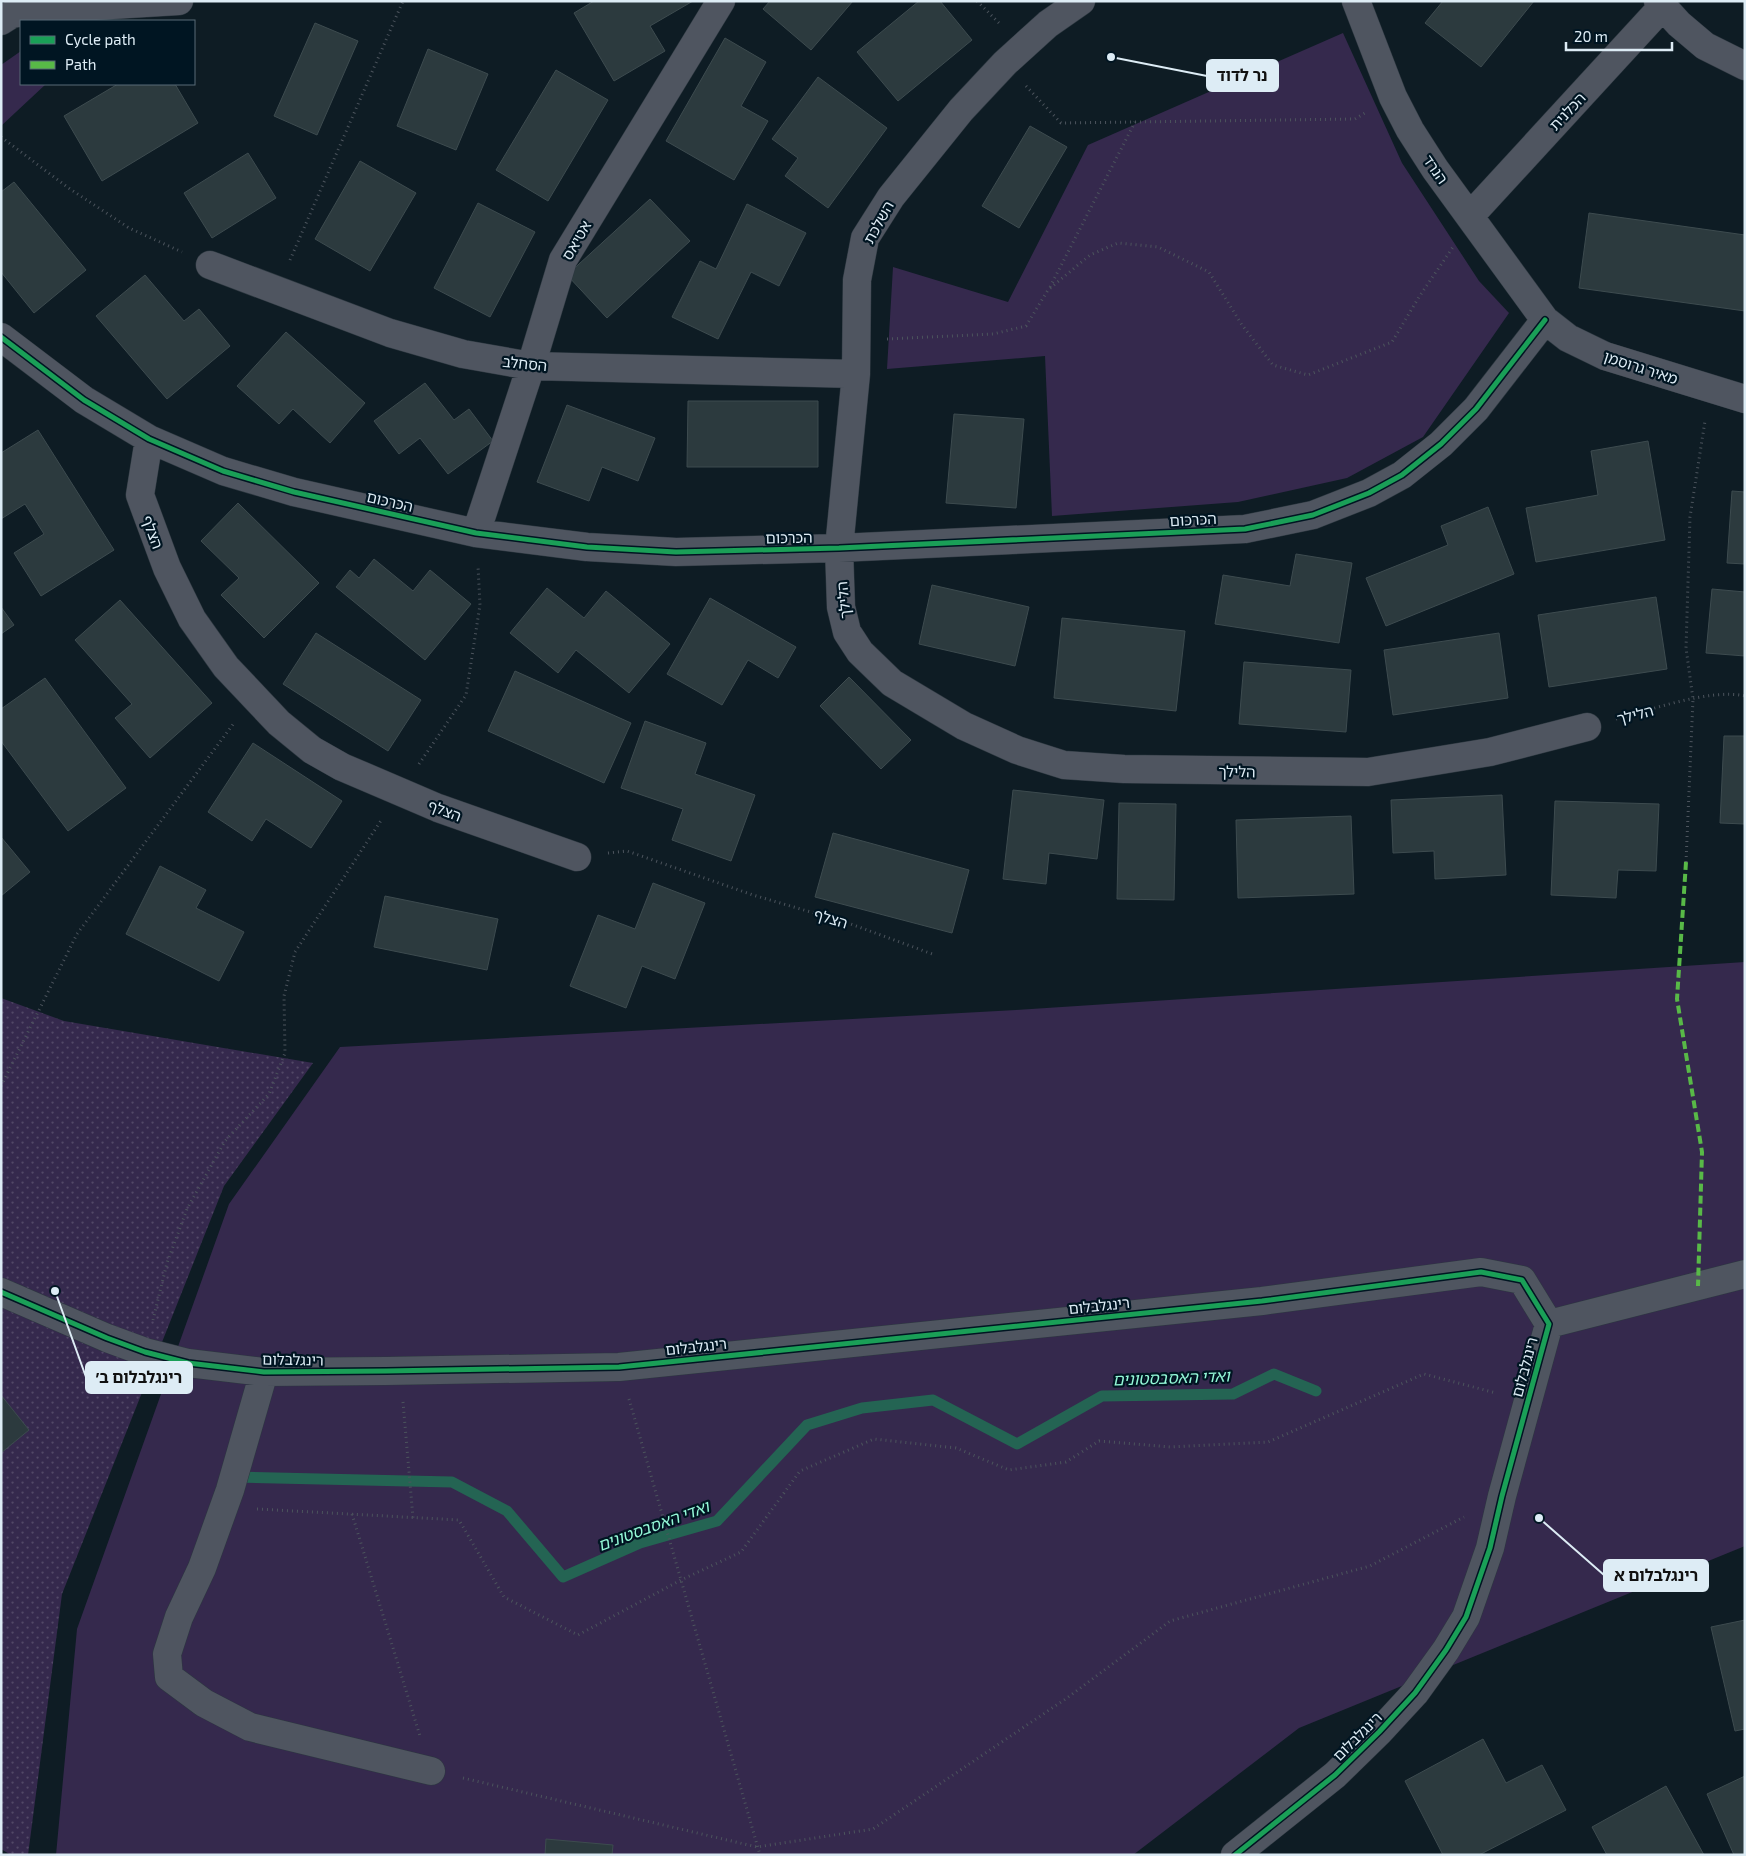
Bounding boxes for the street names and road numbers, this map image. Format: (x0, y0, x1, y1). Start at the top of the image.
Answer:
street label: הכלנית (1545, 88, 1589, 134)
street label: הנרד (1420, 151, 1452, 187)
street label: השלכת (859, 198, 897, 246)
street label: אטיאס (558, 217, 594, 263)
street label: מאיר גרוסמן (1602, 347, 1680, 387)
street label: הסחלב (502, 352, 548, 374)
street label: הכרכום (365, 487, 415, 515)
street label: הכרכום (1169, 509, 1217, 529)
street label: הצלף (139, 513, 167, 551)
street label: הכרכום (765, 528, 813, 546)
street label: הלילך (832, 581, 854, 619)
street label: הלילך (1615, 700, 1655, 728)
street label: הלילך (1218, 762, 1256, 780)
street label: הצלף (426, 795, 464, 825)
street label: הצלף (812, 904, 850, 932)
street label: רינגלבלום (1067, 1293, 1131, 1317)
street label: רינגלבלום (664, 1334, 728, 1358)
street label: רינגלבלום (1507, 1335, 1541, 1399)
street label: רינגלבלום (262, 1349, 324, 1369)
street label: רינגלבלום (1329, 1708, 1385, 1764)

